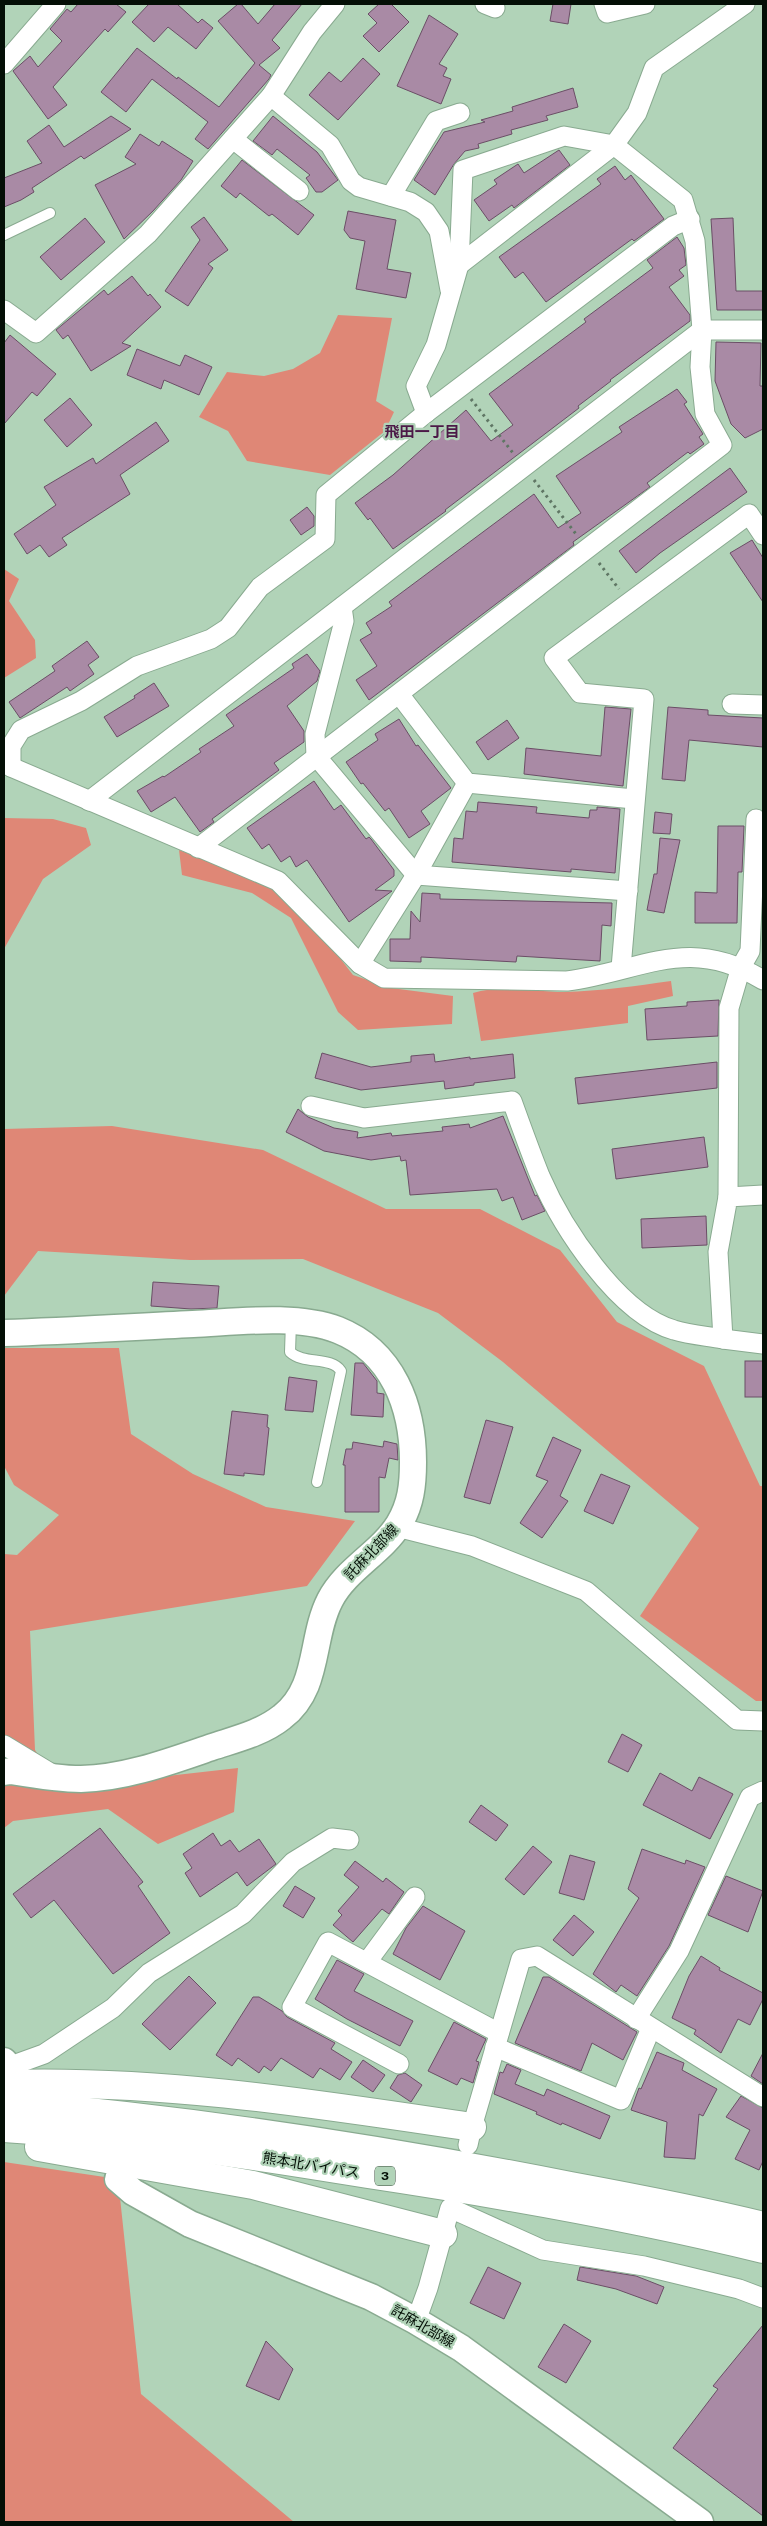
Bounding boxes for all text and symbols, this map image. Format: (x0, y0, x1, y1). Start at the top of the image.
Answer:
district label: 飛田一丁目 (384, 423, 460, 440)
street label: 託麻北部線 (341, 1521, 401, 1583)
street label: 熊本北バイパス (261, 2149, 361, 2181)
road number: 3 (375, 2166, 395, 2186)
street label: 託麻北部線 (389, 2302, 457, 2350)

